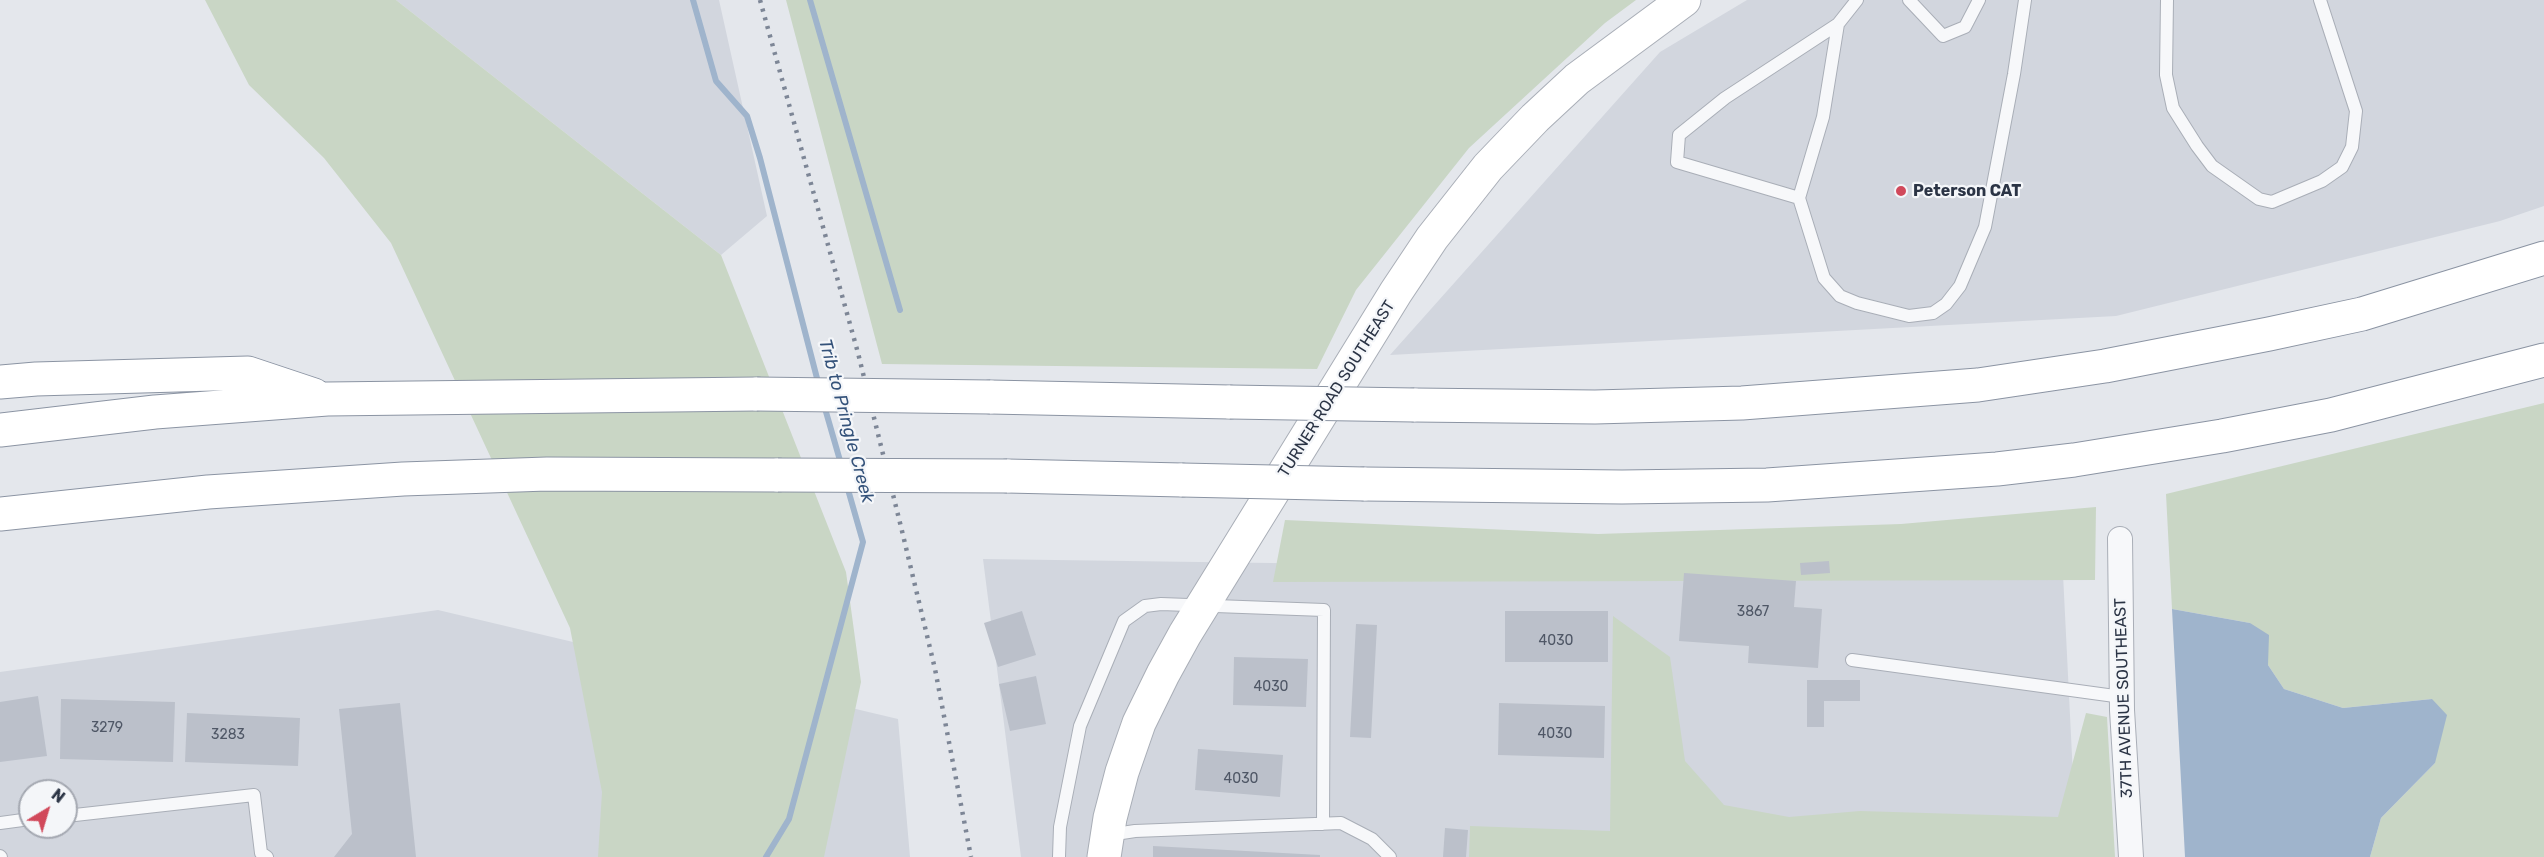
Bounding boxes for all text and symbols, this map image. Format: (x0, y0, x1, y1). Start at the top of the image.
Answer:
place label: Peterson CAT (1913, 181, 2021, 201)
marker: Peterson CAT (1894, 184, 1908, 198)
street label: TURNER ROAD SOUTHEAST (1275, 297, 1399, 481)
water label: Trib to Pringle Creek (814, 337, 878, 505)
street label: 37TH AVENUE SOUTHEAST (2111, 597, 2137, 799)
house number: 3867 (1737, 604, 1769, 620)
house number: 4030 (1539, 633, 1573, 649)
house number: 4030 (1254, 679, 1288, 695)
house number: 3279 (91, 720, 123, 736)
house number: 4030 (1538, 726, 1572, 742)
house number: 3283 (211, 727, 245, 743)
house number: 4030 (1224, 771, 1258, 787)
north arrow (18, 779, 78, 839)
text: N (48, 785, 69, 807)

